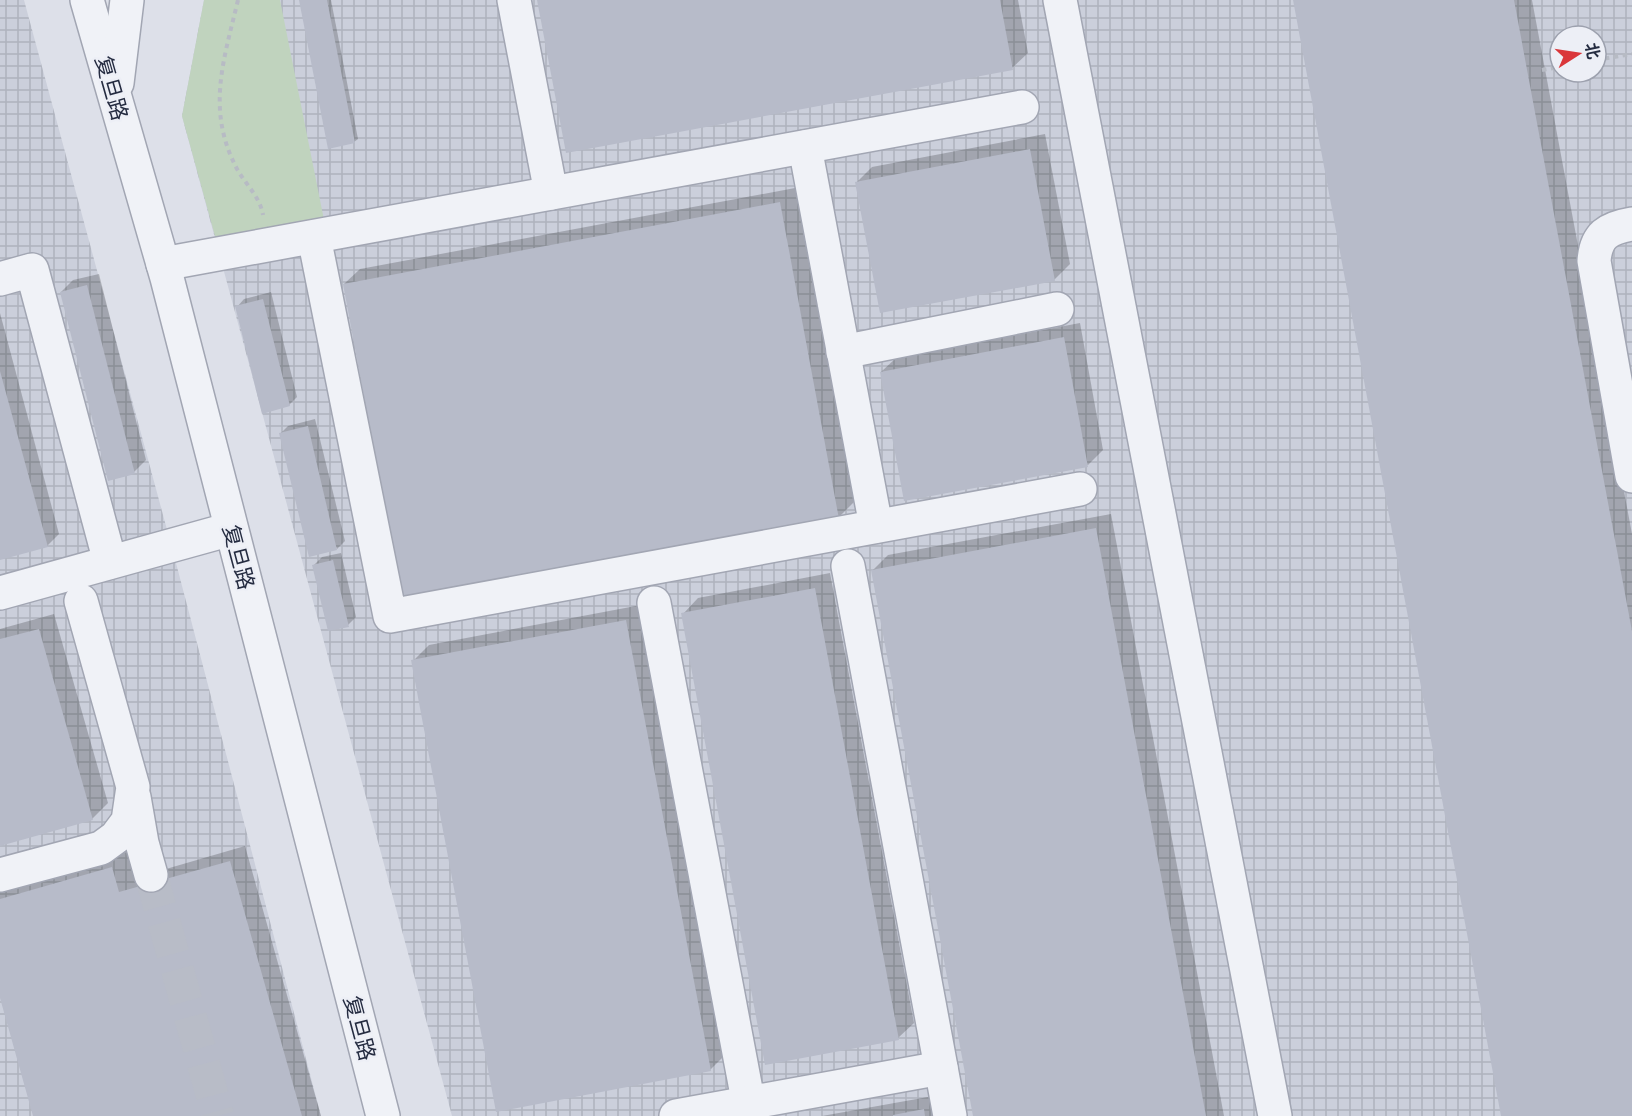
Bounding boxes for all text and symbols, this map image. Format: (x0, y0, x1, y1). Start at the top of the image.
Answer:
north arrow (1548, 24, 1608, 84)
text: 北 (1579, 41, 1605, 61)
street label: 复旦路 (88, 52, 136, 124)
street label: 复旦路 (215, 521, 263, 593)
street label: 复旦路 (336, 992, 384, 1064)

